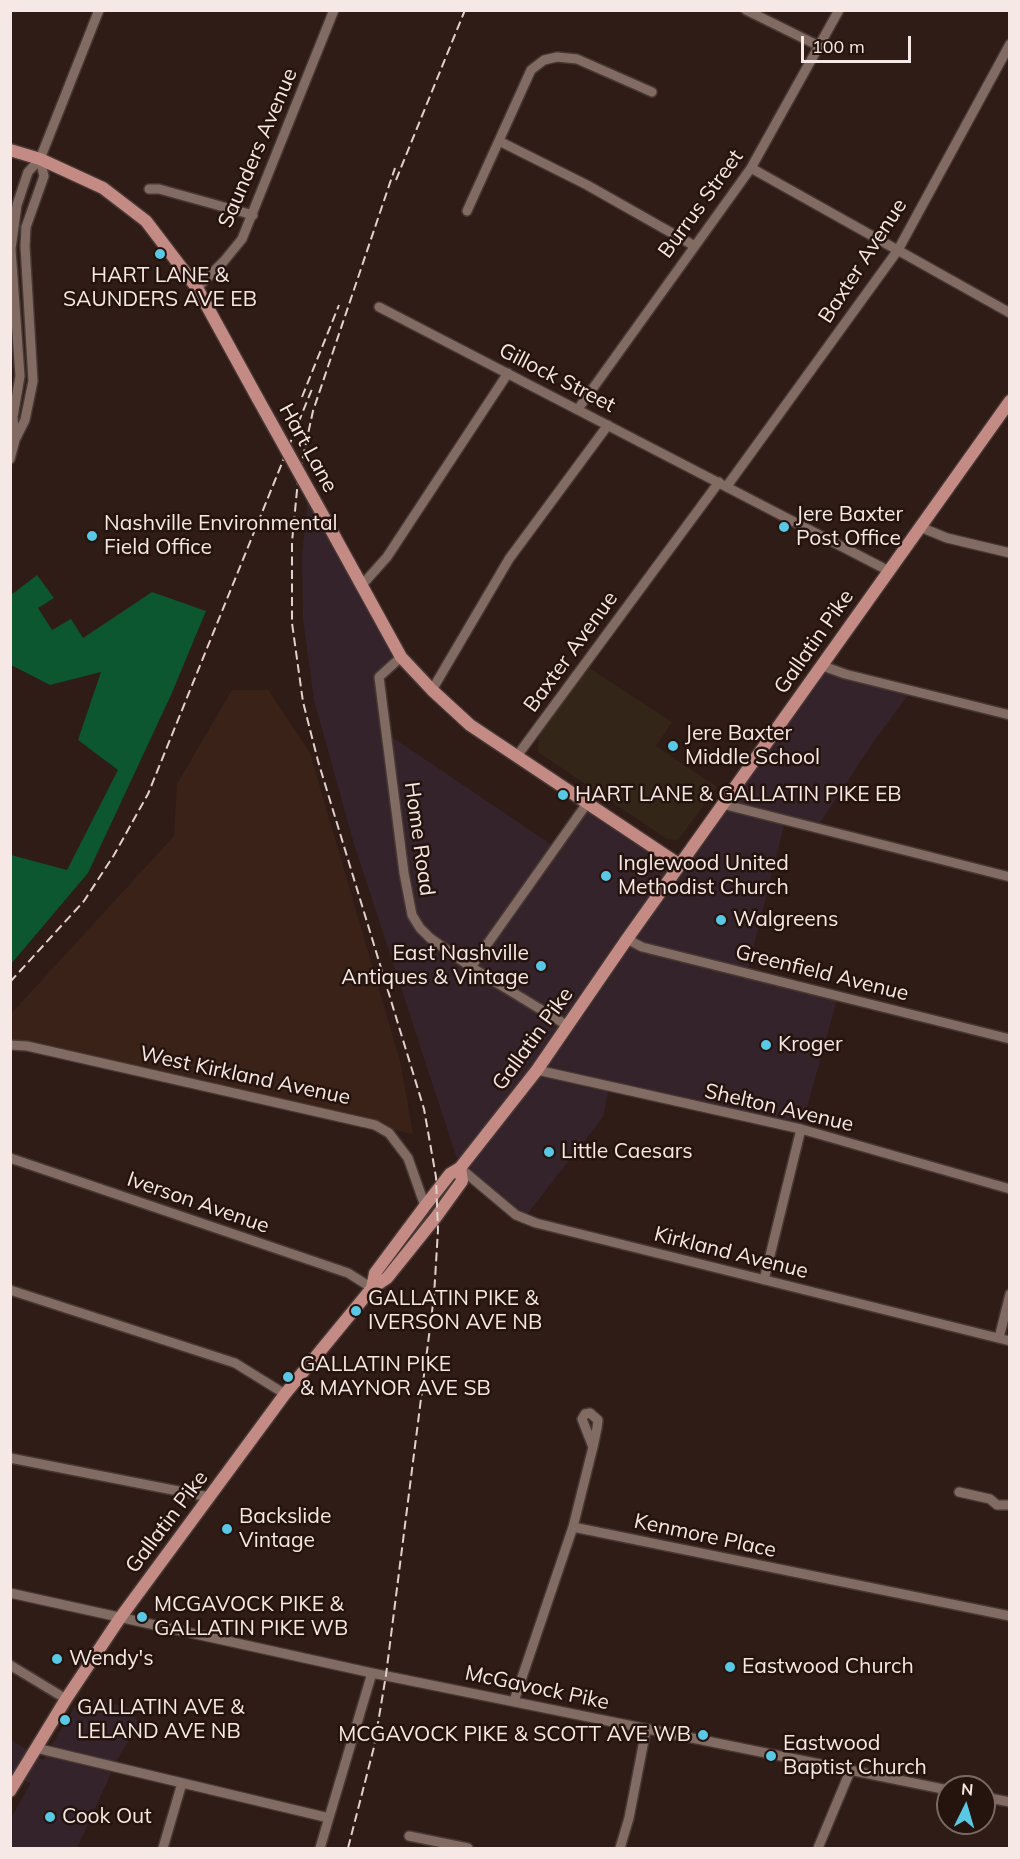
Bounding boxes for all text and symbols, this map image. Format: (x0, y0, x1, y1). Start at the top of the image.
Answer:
scale bar (804, 24, 914, 62)
text: 100 m (812, 35, 865, 58)
street label: Saunders Avenue (213, 65, 303, 231)
street label: Burrus Street (653, 145, 749, 263)
street label: Baxter Avenue (813, 194, 913, 328)
marker: HART LANE & SAUNDERS AVE EB (153, 247, 167, 261)
place label: HART LANE & SAUNDERS AVE EB (63, 263, 257, 313)
street label: Gillock Street (495, 338, 619, 418)
street label: Hart Lane (273, 399, 343, 497)
place label: Jere Baxter Post Office (796, 502, 903, 552)
place label: Nashville Environmental Field Office (104, 511, 338, 561)
marker: Jere Baxter Post Office (777, 520, 791, 534)
marker: Nashville Environmental Field Office (85, 529, 99, 543)
street label: Gallatin Pike (769, 585, 859, 699)
street label: Baxter Avenue (519, 587, 623, 717)
place label: Jere Baxter Middle School (685, 721, 820, 771)
marker: Jere Baxter Middle School (666, 739, 680, 753)
street label: Home Road (399, 780, 439, 898)
place label: HART LANE & GALLATIN PIKE EB (575, 782, 902, 808)
marker: HART LANE & GALLATIN PIKE EB (556, 788, 570, 802)
place label: Inglewood United Methodist Church (618, 851, 789, 901)
marker: Inglewood United Methodist Church (599, 869, 613, 883)
place label: Walgreens (733, 907, 838, 933)
marker: Walgreens (714, 913, 728, 927)
street label: Greenfield Avenue (733, 939, 911, 1007)
place label: East Nashville Antiques & Vintage (341, 941, 529, 991)
marker: East Nashville Antiques & Vintage (534, 959, 548, 973)
street label: Gallatin Pike (487, 983, 579, 1095)
place label: Kroger (778, 1032, 843, 1058)
marker: Kroger (759, 1038, 773, 1052)
street label: West Kirkland Avenue (137, 1041, 353, 1111)
street label: Shelton Avenue (702, 1079, 856, 1137)
place label: Little Caesars (561, 1139, 693, 1165)
marker: Little Caesars (542, 1145, 556, 1159)
street label: Iverson Avenue (124, 1167, 272, 1239)
street label: Kirkland Avenue (651, 1222, 811, 1284)
place label: GALLATIN PIKE & IVERSON AVE NB (368, 1286, 542, 1336)
marker: GALLATIN PIKE & IVERSON AVE NB (349, 1304, 363, 1318)
place label: GALLATIN PIKE & MAYNOR AVE SB (300, 1352, 491, 1402)
marker: GALLATIN PIKE & MAYNOR AVE SB (281, 1370, 295, 1384)
street label: Gallatin Pike (120, 1466, 214, 1578)
place label: Backslide Vintage (239, 1504, 331, 1554)
street label: Kenmore Place (632, 1509, 778, 1563)
marker: Backslide Vintage (220, 1522, 234, 1536)
place label: MCGAVOCK PIKE & GALLATIN PIKE WB (154, 1592, 348, 1642)
marker: MCGAVOCK PIKE & GALLATIN PIKE WB (135, 1610, 149, 1624)
place label: Wendy's (69, 1646, 154, 1672)
marker: Wendy's (50, 1652, 64, 1666)
place label: Eastwood Church (742, 1654, 914, 1680)
street label: McGavock Pike (463, 1660, 611, 1716)
marker: Eastwood Church (723, 1660, 737, 1674)
place label: GALLATIN AVE & LELAND AVE NB (77, 1695, 244, 1745)
marker: GALLATIN AVE & LELAND AVE NB (58, 1713, 72, 1727)
place label: MCGAVOCK PIKE & SCOTT AVE WB (338, 1722, 691, 1748)
marker: MCGAVOCK PIKE & SCOTT AVE WB (696, 1728, 710, 1742)
place label: Eastwood Baptist Church (783, 1731, 927, 1781)
marker: Eastwood Baptist Church (764, 1749, 778, 1763)
north arrow (936, 1775, 996, 1835)
text: N (960, 1779, 974, 1800)
place label: Cook Out (62, 1804, 152, 1830)
marker: Cook Out (43, 1810, 57, 1824)

